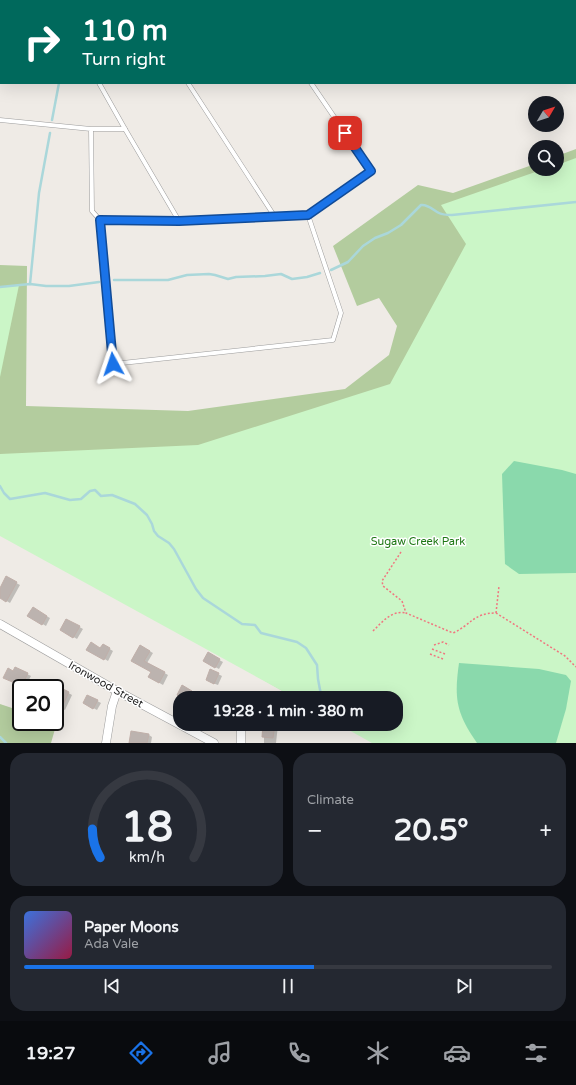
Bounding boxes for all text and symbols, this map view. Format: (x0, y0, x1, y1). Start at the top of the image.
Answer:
text: 110 m (82, 14, 168, 48)
icon: right (16, 16, 68, 68)
text: Turn right (82, 48, 166, 70)
north arrow (528, 96, 564, 132)
map controls (528, 96, 564, 176)
pin (328, 116, 362, 150)
icon: arrive (334, 122, 356, 144)
button: search (528, 140, 564, 176)
position arrow (92, 343, 134, 385)
park label: Sugaw Creek Park (371, 535, 465, 548)
street label: Ironwood Street (66, 658, 145, 710)
speed limit sign: 20 (12, 679, 64, 731)
text: 19:28 · 1 min · 380 m (213, 702, 363, 720)
text: Climate (307, 792, 354, 808)
text: 18 (120, 802, 173, 852)
text: 20.5° (394, 812, 469, 849)
text: − (307, 818, 323, 844)
text: + (540, 818, 552, 844)
text: km/h (129, 848, 164, 865)
text: Paper Moons (84, 918, 179, 936)
text: Ada Vale (84, 936, 139, 952)
icon: previous (101, 975, 123, 997)
icon: pause (277, 975, 299, 997)
icon: next (453, 975, 475, 997)
icon: directions (127, 1039, 155, 1067)
icon: music (206, 1039, 234, 1067)
icon: phone (285, 1039, 313, 1067)
icon: climate (364, 1039, 392, 1067)
icon: car (443, 1039, 471, 1067)
icon: filters (522, 1039, 550, 1067)
text: 19:27 (26, 1042, 75, 1064)

